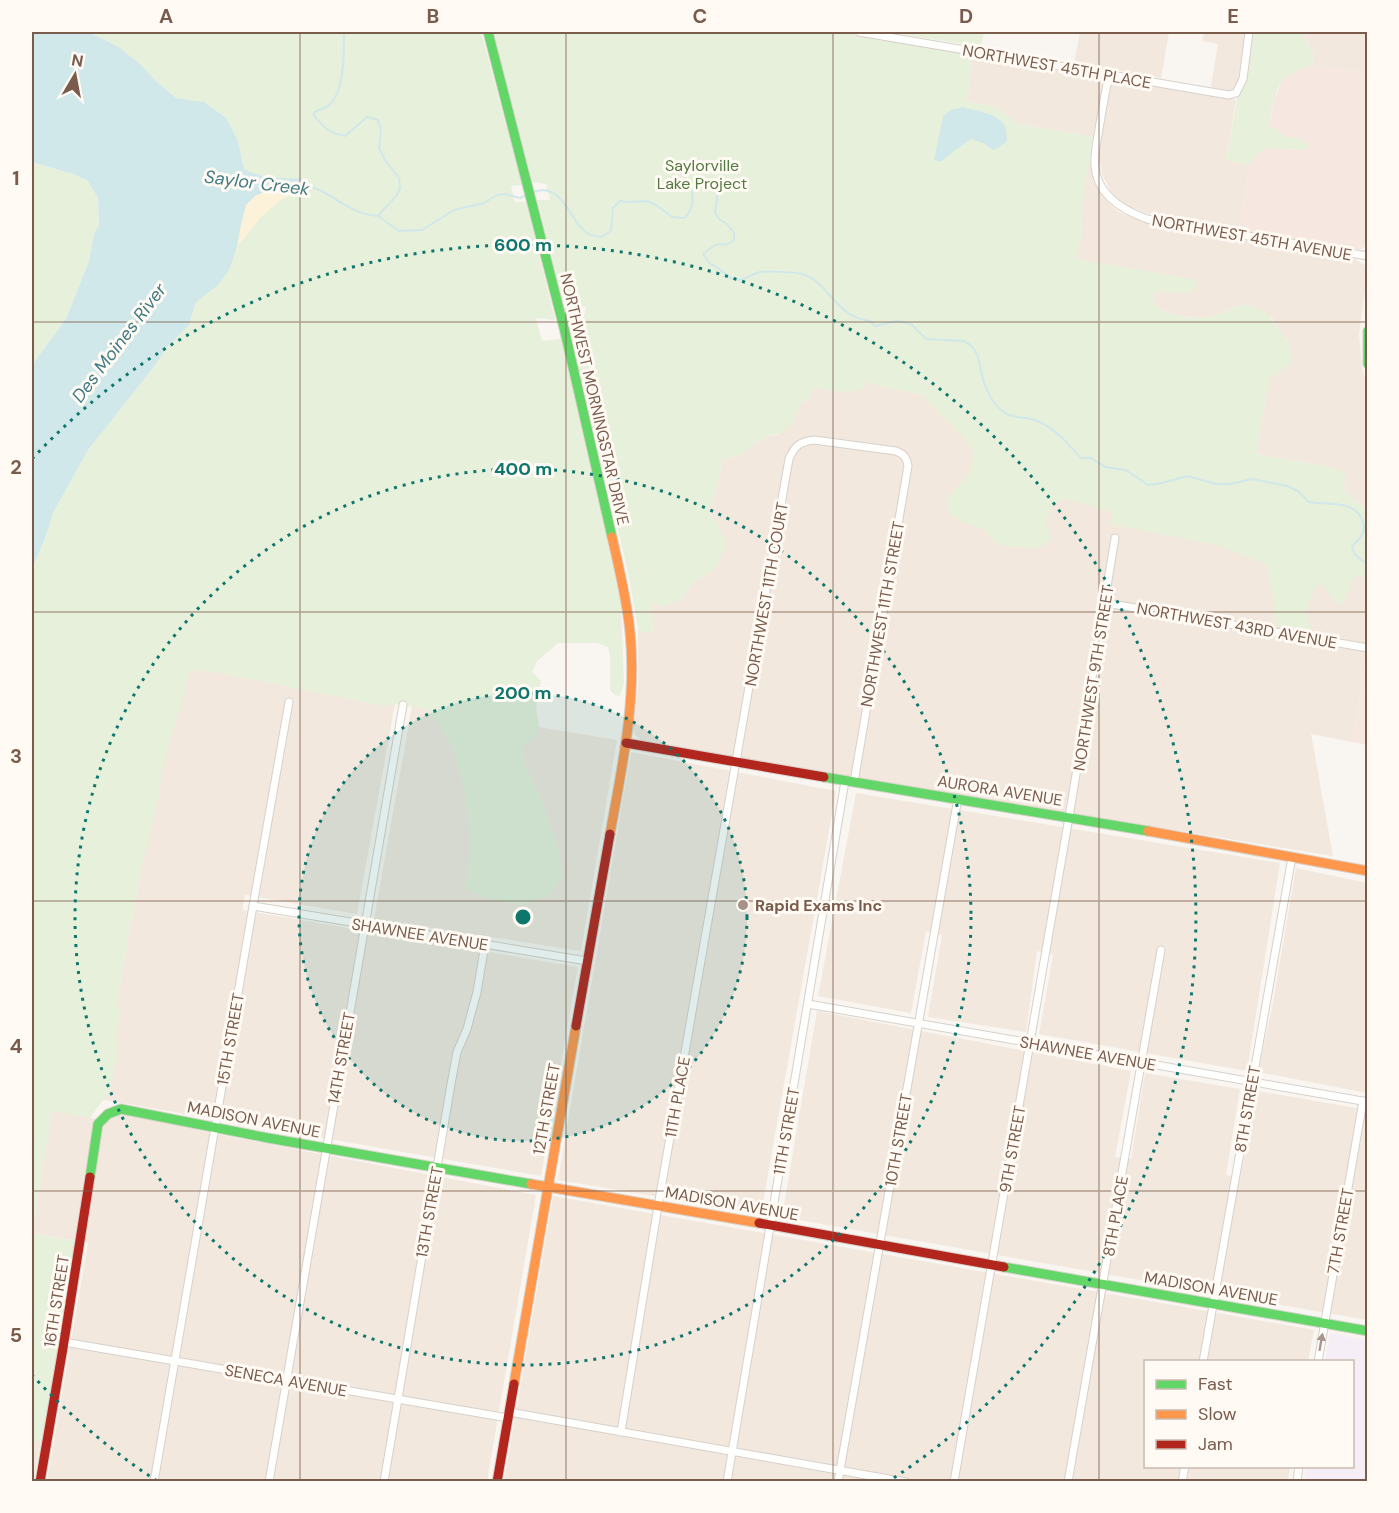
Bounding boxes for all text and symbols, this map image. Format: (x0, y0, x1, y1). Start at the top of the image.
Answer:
text: A (159, 3, 173, 29)
text: B (427, 3, 439, 29)
text: C (693, 3, 707, 29)
text: D (959, 3, 973, 29)
text: E (1227, 3, 1239, 29)
street label: NORTHWEST 45TH PLACE (961, 40, 1153, 93)
north arrow (45, 45, 105, 105)
text: N (70, 49, 85, 72)
park label: Saylorville Lake Project (657, 155, 747, 194)
text: 1 (12, 165, 20, 191)
water label: Saylor Creek (203, 165, 312, 201)
street label: NORTHWEST 45TH AVENUE (1150, 210, 1353, 265)
text: 600 m (494, 233, 552, 257)
street label: NORTHWEST MORNINGSTAR DRIVE (555, 271, 634, 527)
water label: Des Moines River (66, 278, 172, 407)
text: 2 (10, 454, 22, 480)
text: 400 m (494, 457, 552, 481)
street label: NORTHWEST 11TH COURT (740, 500, 793, 688)
street label: NORTHWEST 11TH STREET (856, 520, 909, 709)
street label: NORTHWEST 9TH STREET (1068, 584, 1119, 772)
street label: NORTHWEST 43RD AVENUE (1135, 598, 1339, 653)
text: 200 m (495, 681, 551, 705)
text: 3 (10, 743, 22, 769)
street label: AURORA AVENUE (936, 770, 1064, 811)
place label: Rapid Exams Inc (755, 895, 882, 916)
marker: Rapid Exams Inc (736, 898, 750, 912)
centre of rings (513, 907, 533, 927)
street label: SHAWNEE AVENUE (350, 913, 490, 956)
street label: 15TH STREET (212, 991, 249, 1087)
street label: 14TH STREET (323, 1011, 360, 1106)
street label: SHAWNEE AVENUE (1018, 1031, 1158, 1076)
text: 4 (10, 1033, 23, 1059)
street label: 11TH PLACE (660, 1055, 695, 1139)
street label: 12TH STREET (528, 1062, 565, 1156)
street label: 8TH STREET (1230, 1064, 1265, 1154)
street label: 11TH STREET (768, 1086, 805, 1177)
street label: 10TH STREET (880, 1092, 917, 1188)
street label: MADISON AVENUE (186, 1096, 322, 1143)
street label: 9TH STREET (994, 1104, 1030, 1194)
street label: 13TH STREET (411, 1165, 448, 1259)
street label: 8TH PLACE (1098, 1174, 1133, 1258)
street label: MADISON AVENUE (664, 1181, 800, 1226)
street label: 7TH STREET (1323, 1186, 1358, 1276)
street label: 16TH STREET (39, 1253, 74, 1349)
street label: MADISON AVENUE (1143, 1266, 1279, 1311)
text: 5 (10, 1322, 22, 1348)
one-way arrow (1317, 1333, 1326, 1352)
street label: SENECA AVENUE (223, 1359, 349, 1402)
legend (1144, 1360, 1354, 1468)
text: Fast (1198, 1372, 1233, 1396)
text: Slow (1198, 1402, 1237, 1426)
text: Jam (1198, 1432, 1233, 1456)

